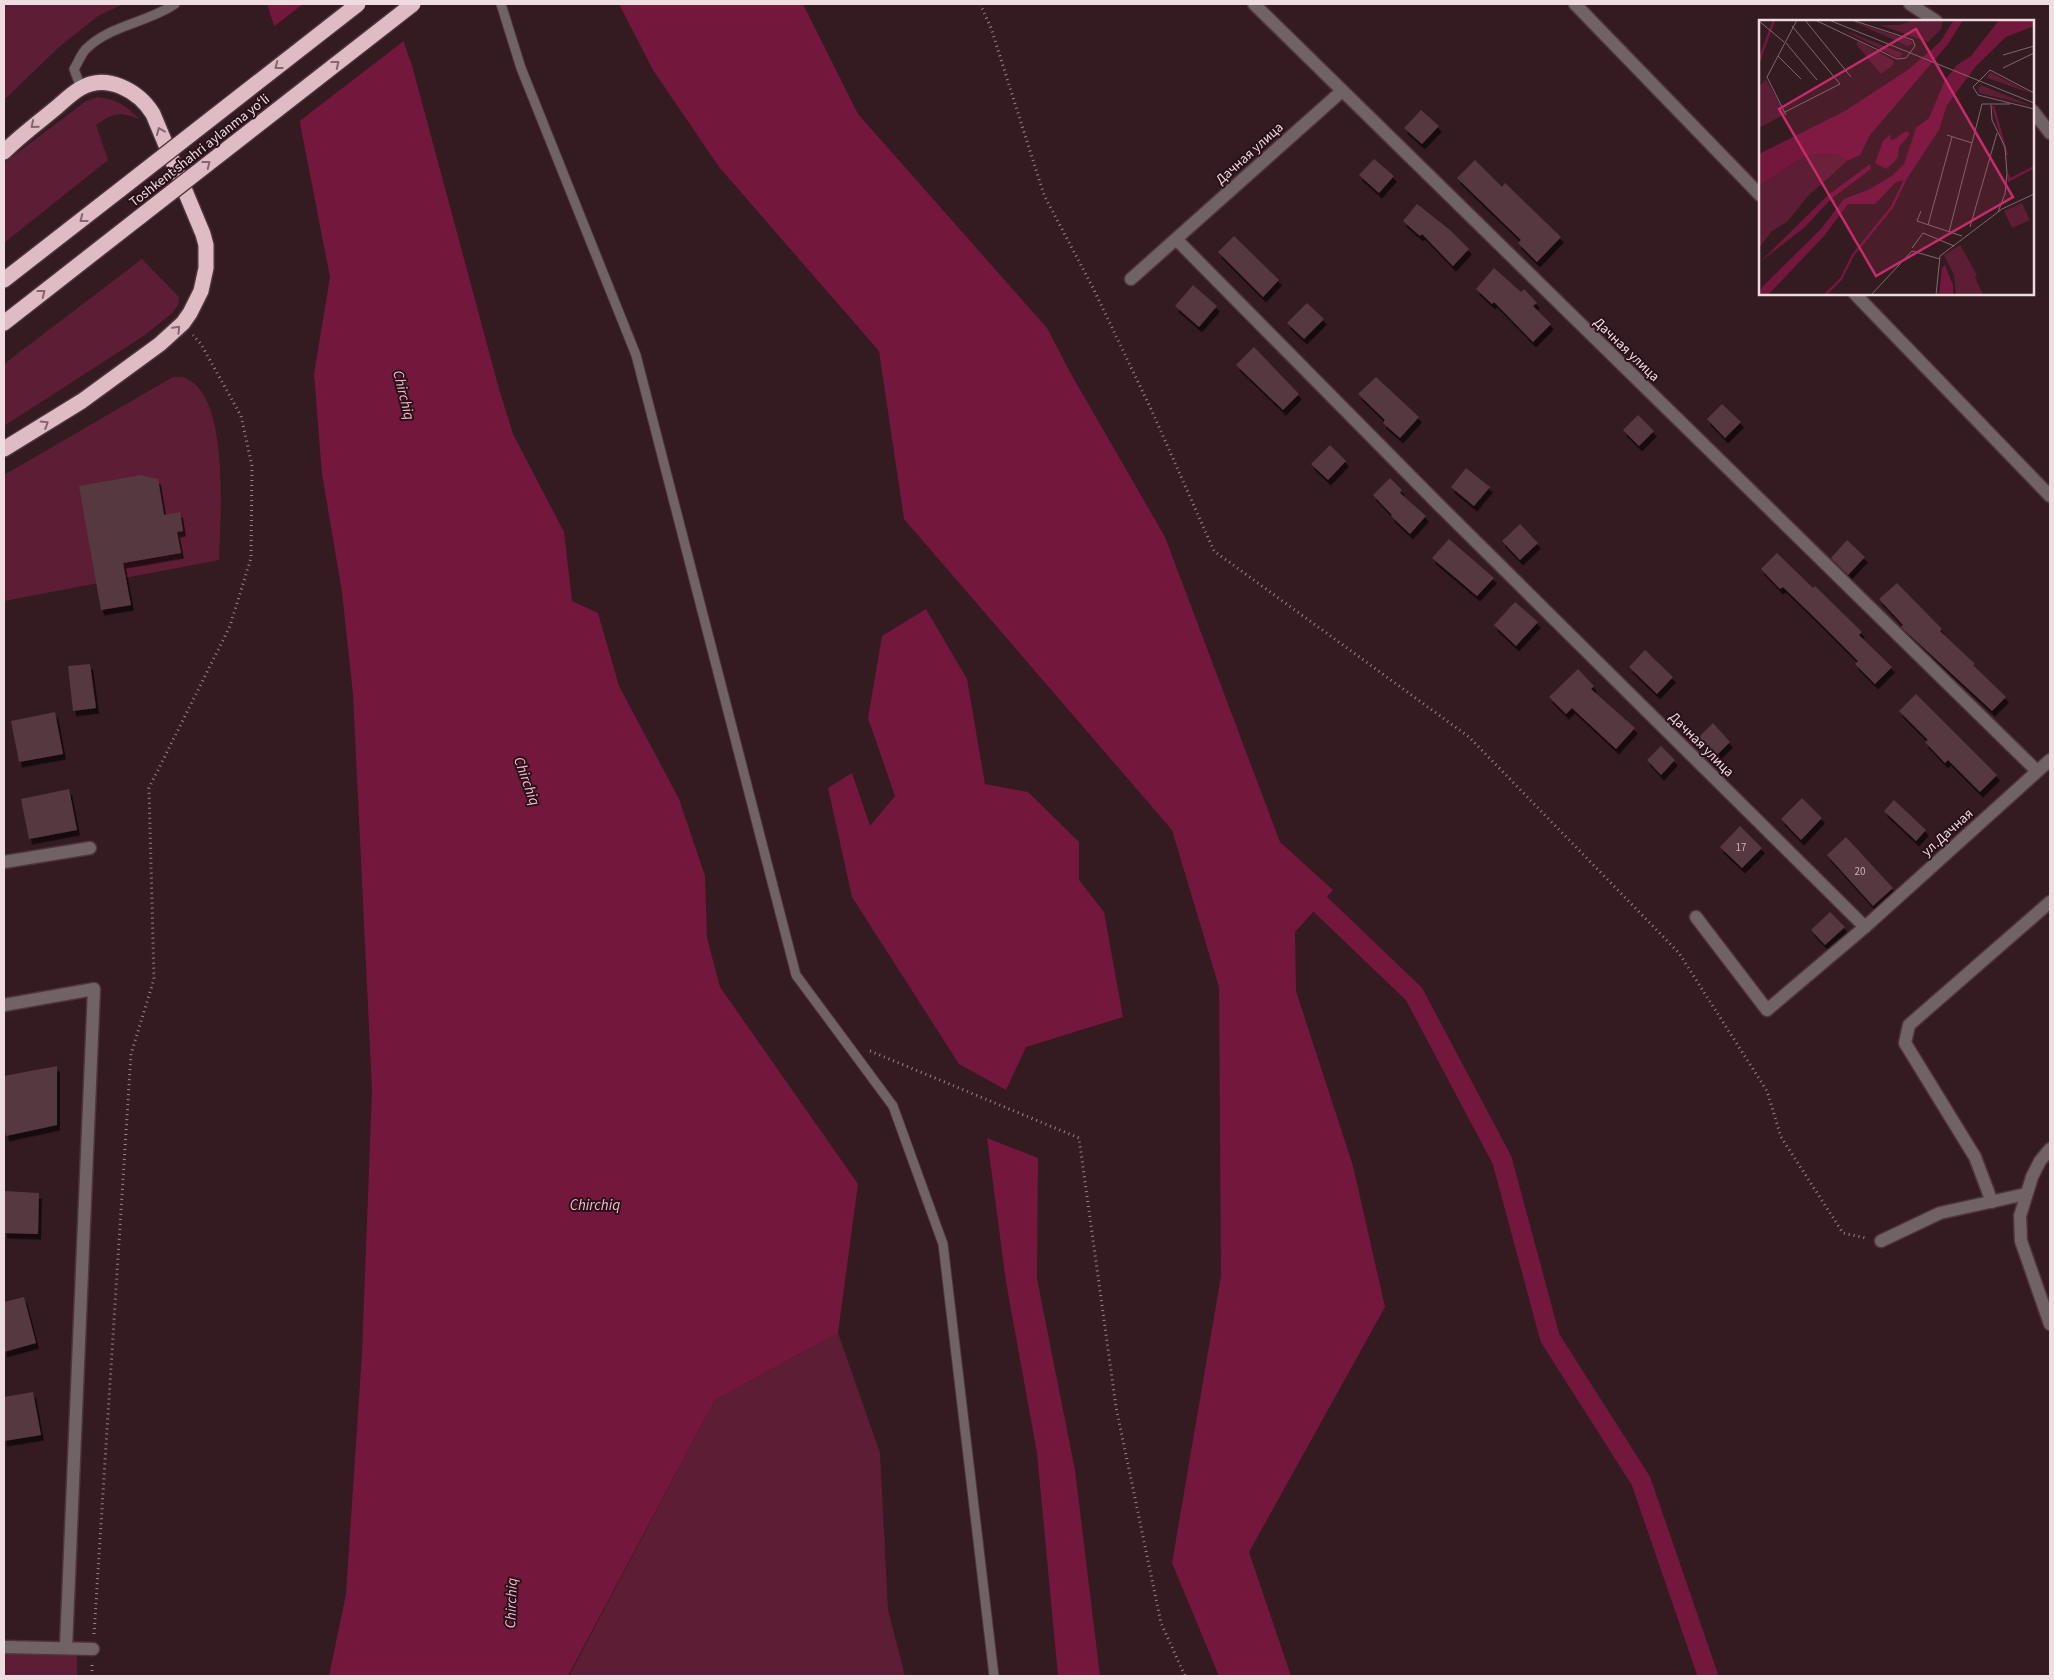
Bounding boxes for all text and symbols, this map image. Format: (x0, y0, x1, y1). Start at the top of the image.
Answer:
inset map (1759, 20, 2034, 295)
one-way arrow (274, 60, 284, 69)
one-way arrow (330, 62, 339, 70)
street label: Toshkent shahri aylanma yoʻli (125, 89, 274, 212)
street label: Дачная улица (1211, 118, 1288, 190)
one-way arrow (31, 120, 40, 128)
one-way arrow (155, 127, 166, 136)
one-way arrow (202, 161, 211, 170)
one-way arrow (79, 213, 88, 222)
one-way arrow (36, 290, 46, 299)
street label: Дачная улица (1589, 313, 1664, 386)
one-way arrow (171, 325, 180, 334)
water label: Chirchiq (387, 368, 420, 422)
one-way arrow (40, 420, 49, 430)
street label: Дачная улица (1664, 708, 1738, 782)
water label: Chirchiq (508, 754, 545, 809)
street label: ул.Дачная (1917, 804, 1978, 861)
house number: 17 (1736, 840, 1746, 855)
house number: 20 (1855, 864, 1865, 879)
water label: Chirchiq (570, 1195, 620, 1216)
water label: Chirchiq (500, 1577, 523, 1629)

